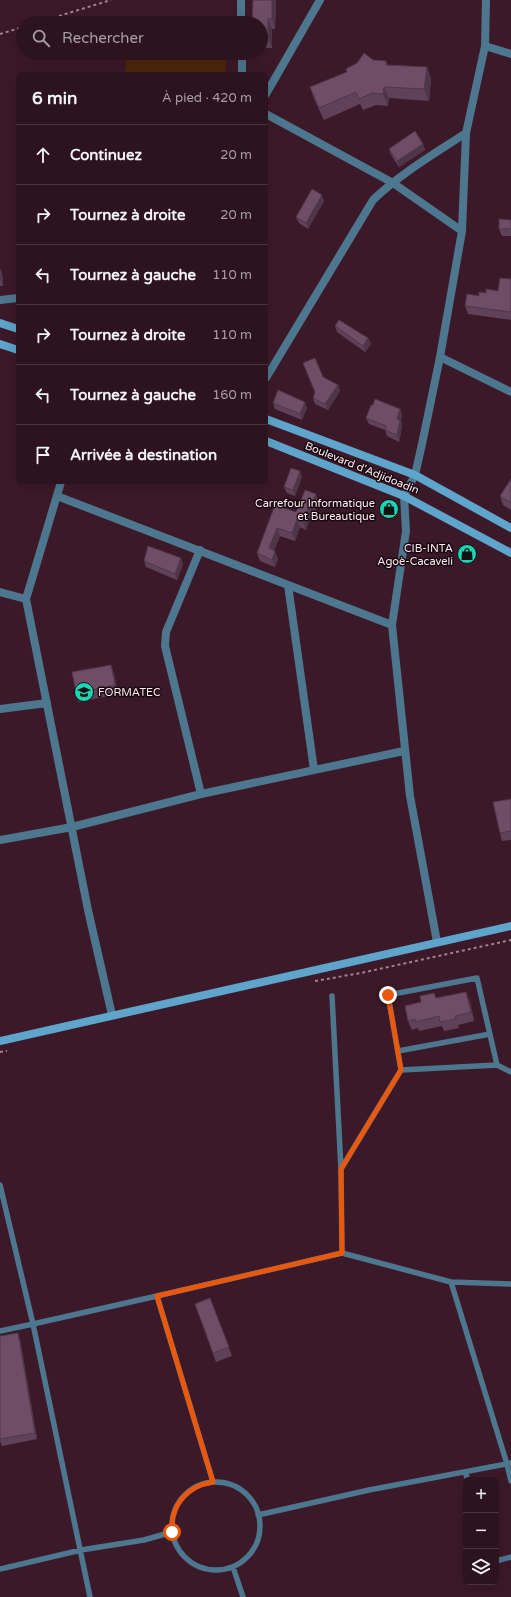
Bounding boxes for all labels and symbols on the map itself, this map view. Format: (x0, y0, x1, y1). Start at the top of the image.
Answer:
street label: Boulevard d'Adjidoadin (303, 439, 421, 497)
place label: Carrefour Informatique et Bureautique (255, 497, 375, 523)
shop icon: Carrefour Informatique et Bureautique (378, 498, 400, 520)
place label: CIB-INTA Agoè-Cacaveli (377, 542, 453, 568)
shop icon: CIB-INTA Agoè-Cacaveli (456, 543, 478, 565)
school or university icon: FORMATEC (73, 681, 95, 703)
place label: FORMATEC (98, 686, 161, 699)
route end (379, 986, 397, 1004)
route start (163, 1523, 181, 1541)

